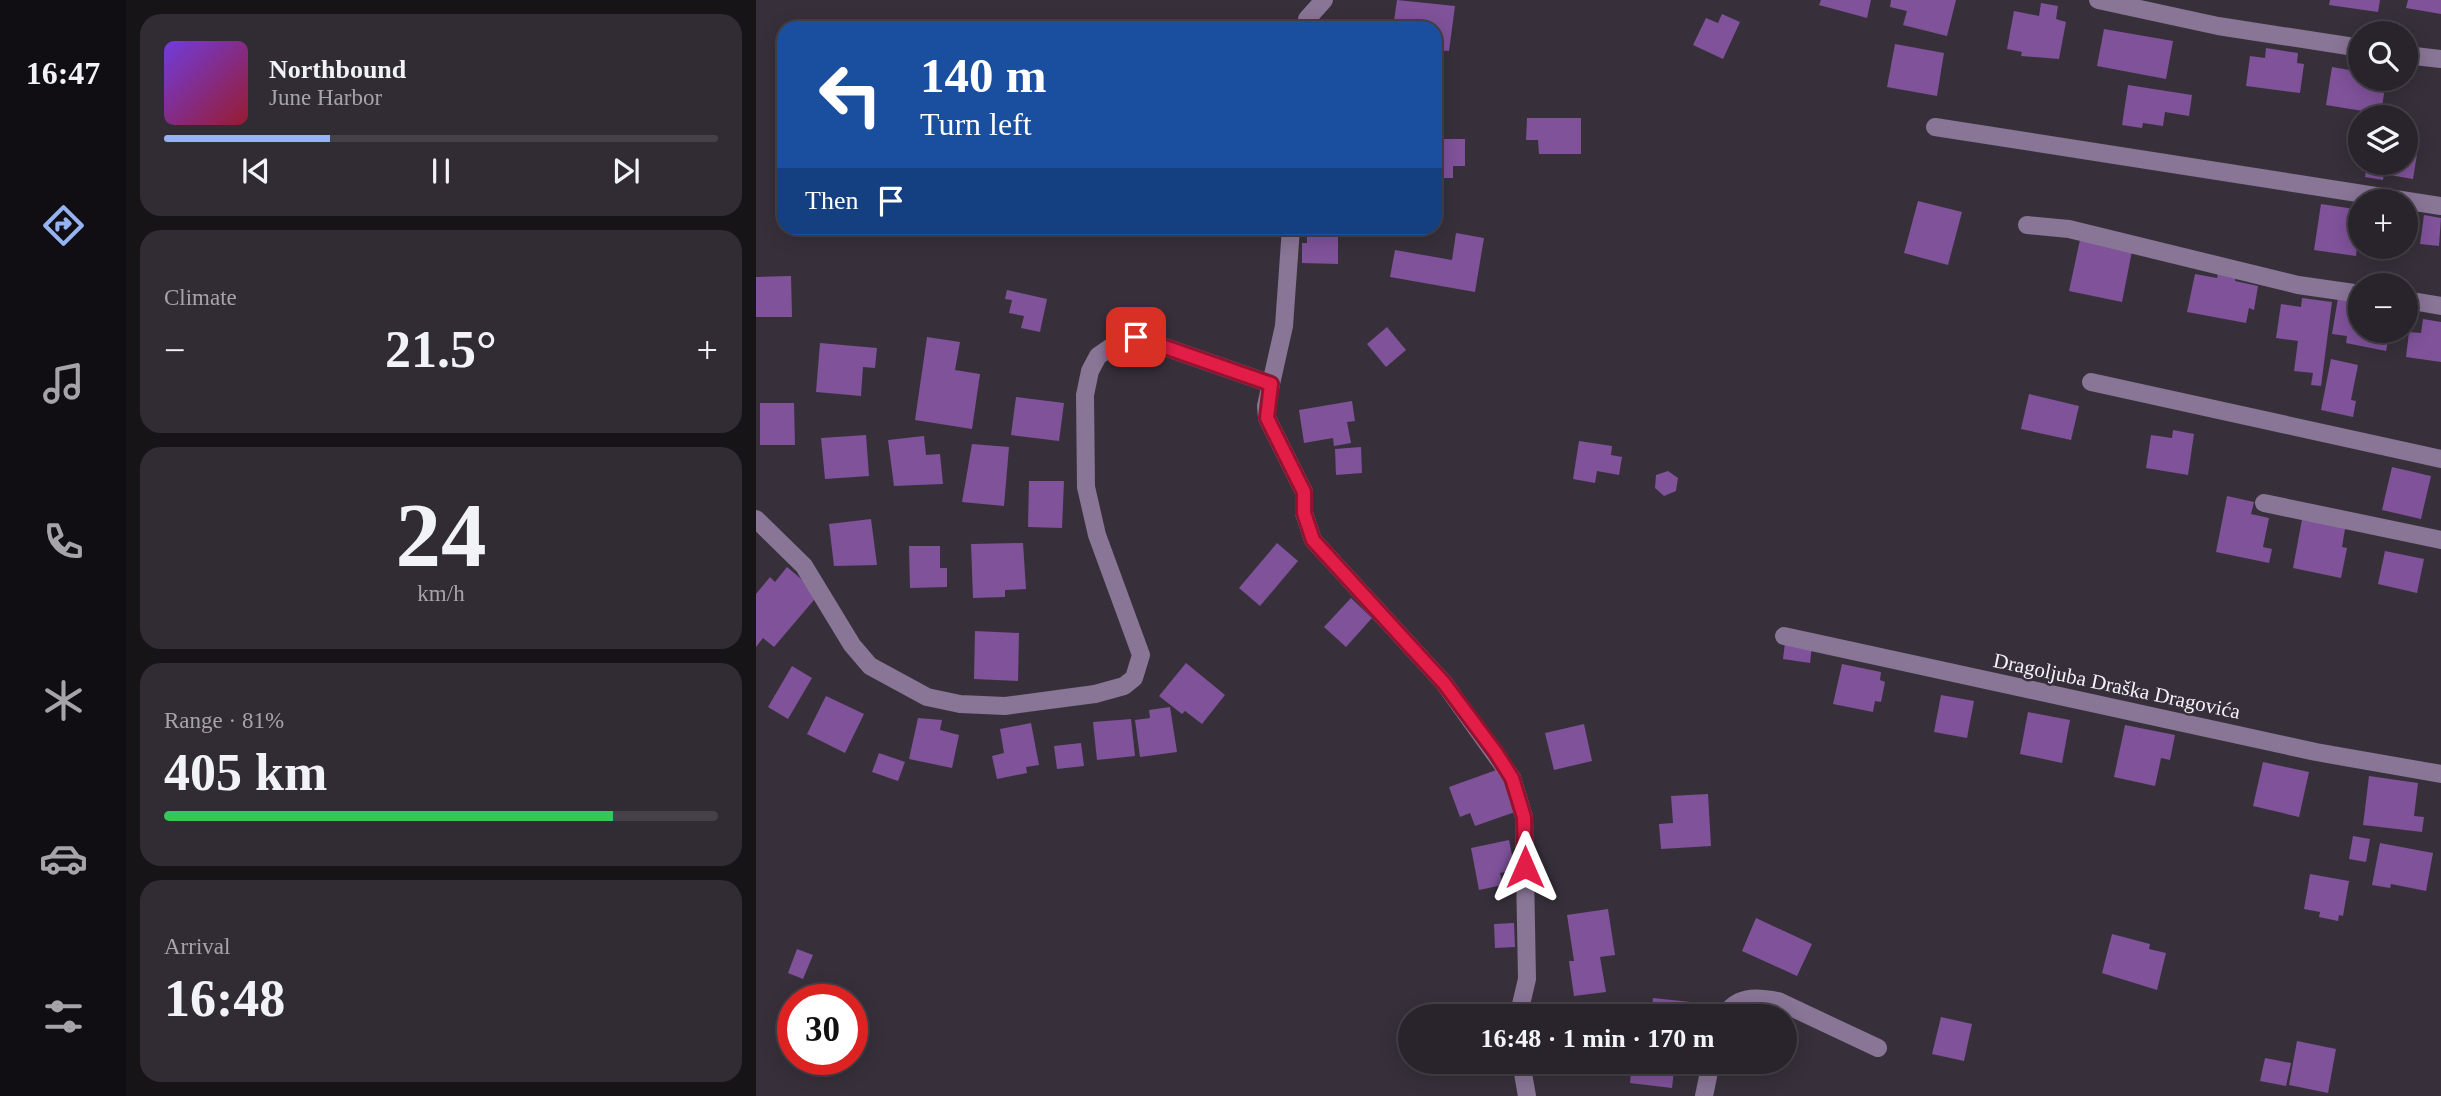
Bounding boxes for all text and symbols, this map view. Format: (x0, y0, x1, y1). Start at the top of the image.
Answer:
map controls (2348, 21, 2418, 343)
button: search (2348, 21, 2418, 91)
text: 140 m (920, 48, 1047, 103)
icon: left (805, 49, 896, 140)
text: 16:47 (26, 55, 100, 91)
text: Northbound (269, 55, 406, 84)
text: June Harbor (269, 85, 382, 110)
button: layers (2348, 105, 2418, 175)
text: Turn left (920, 106, 1032, 142)
icon: previous (237, 152, 275, 190)
icon: pause (422, 152, 460, 190)
icon: next (607, 152, 645, 190)
icon: arrive (872, 182, 910, 220)
text: Then (805, 186, 858, 215)
button: + (2348, 189, 2418, 259)
icon: directions (39, 201, 88, 250)
button: − (2348, 273, 2418, 343)
text: Climate (164, 285, 237, 310)
pin (1106, 307, 1166, 367)
icon: arrive (1117, 318, 1155, 356)
text: 21.5° (385, 321, 497, 378)
text: − (164, 329, 185, 371)
text: + (697, 329, 718, 371)
icon: music (39, 359, 88, 408)
text: 24 (396, 485, 487, 586)
icon: phone (39, 517, 88, 566)
text: km/h (417, 581, 465, 606)
street label: Dragoljuba Draška Dragovića (1991, 648, 2243, 724)
icon: climate (39, 676, 88, 725)
text: Range · 81% (164, 708, 284, 733)
text: 405 km (164, 744, 327, 801)
position arrow (1488, 830, 1562, 904)
icon: car (39, 834, 88, 883)
text: Arrival (164, 934, 230, 959)
text: 16:48 (164, 970, 285, 1027)
speed limit sign: 30 (777, 984, 868, 1075)
icon: filters (39, 992, 88, 1041)
text: 16:48 · 1 min · 170 m (1481, 1024, 1715, 1053)

